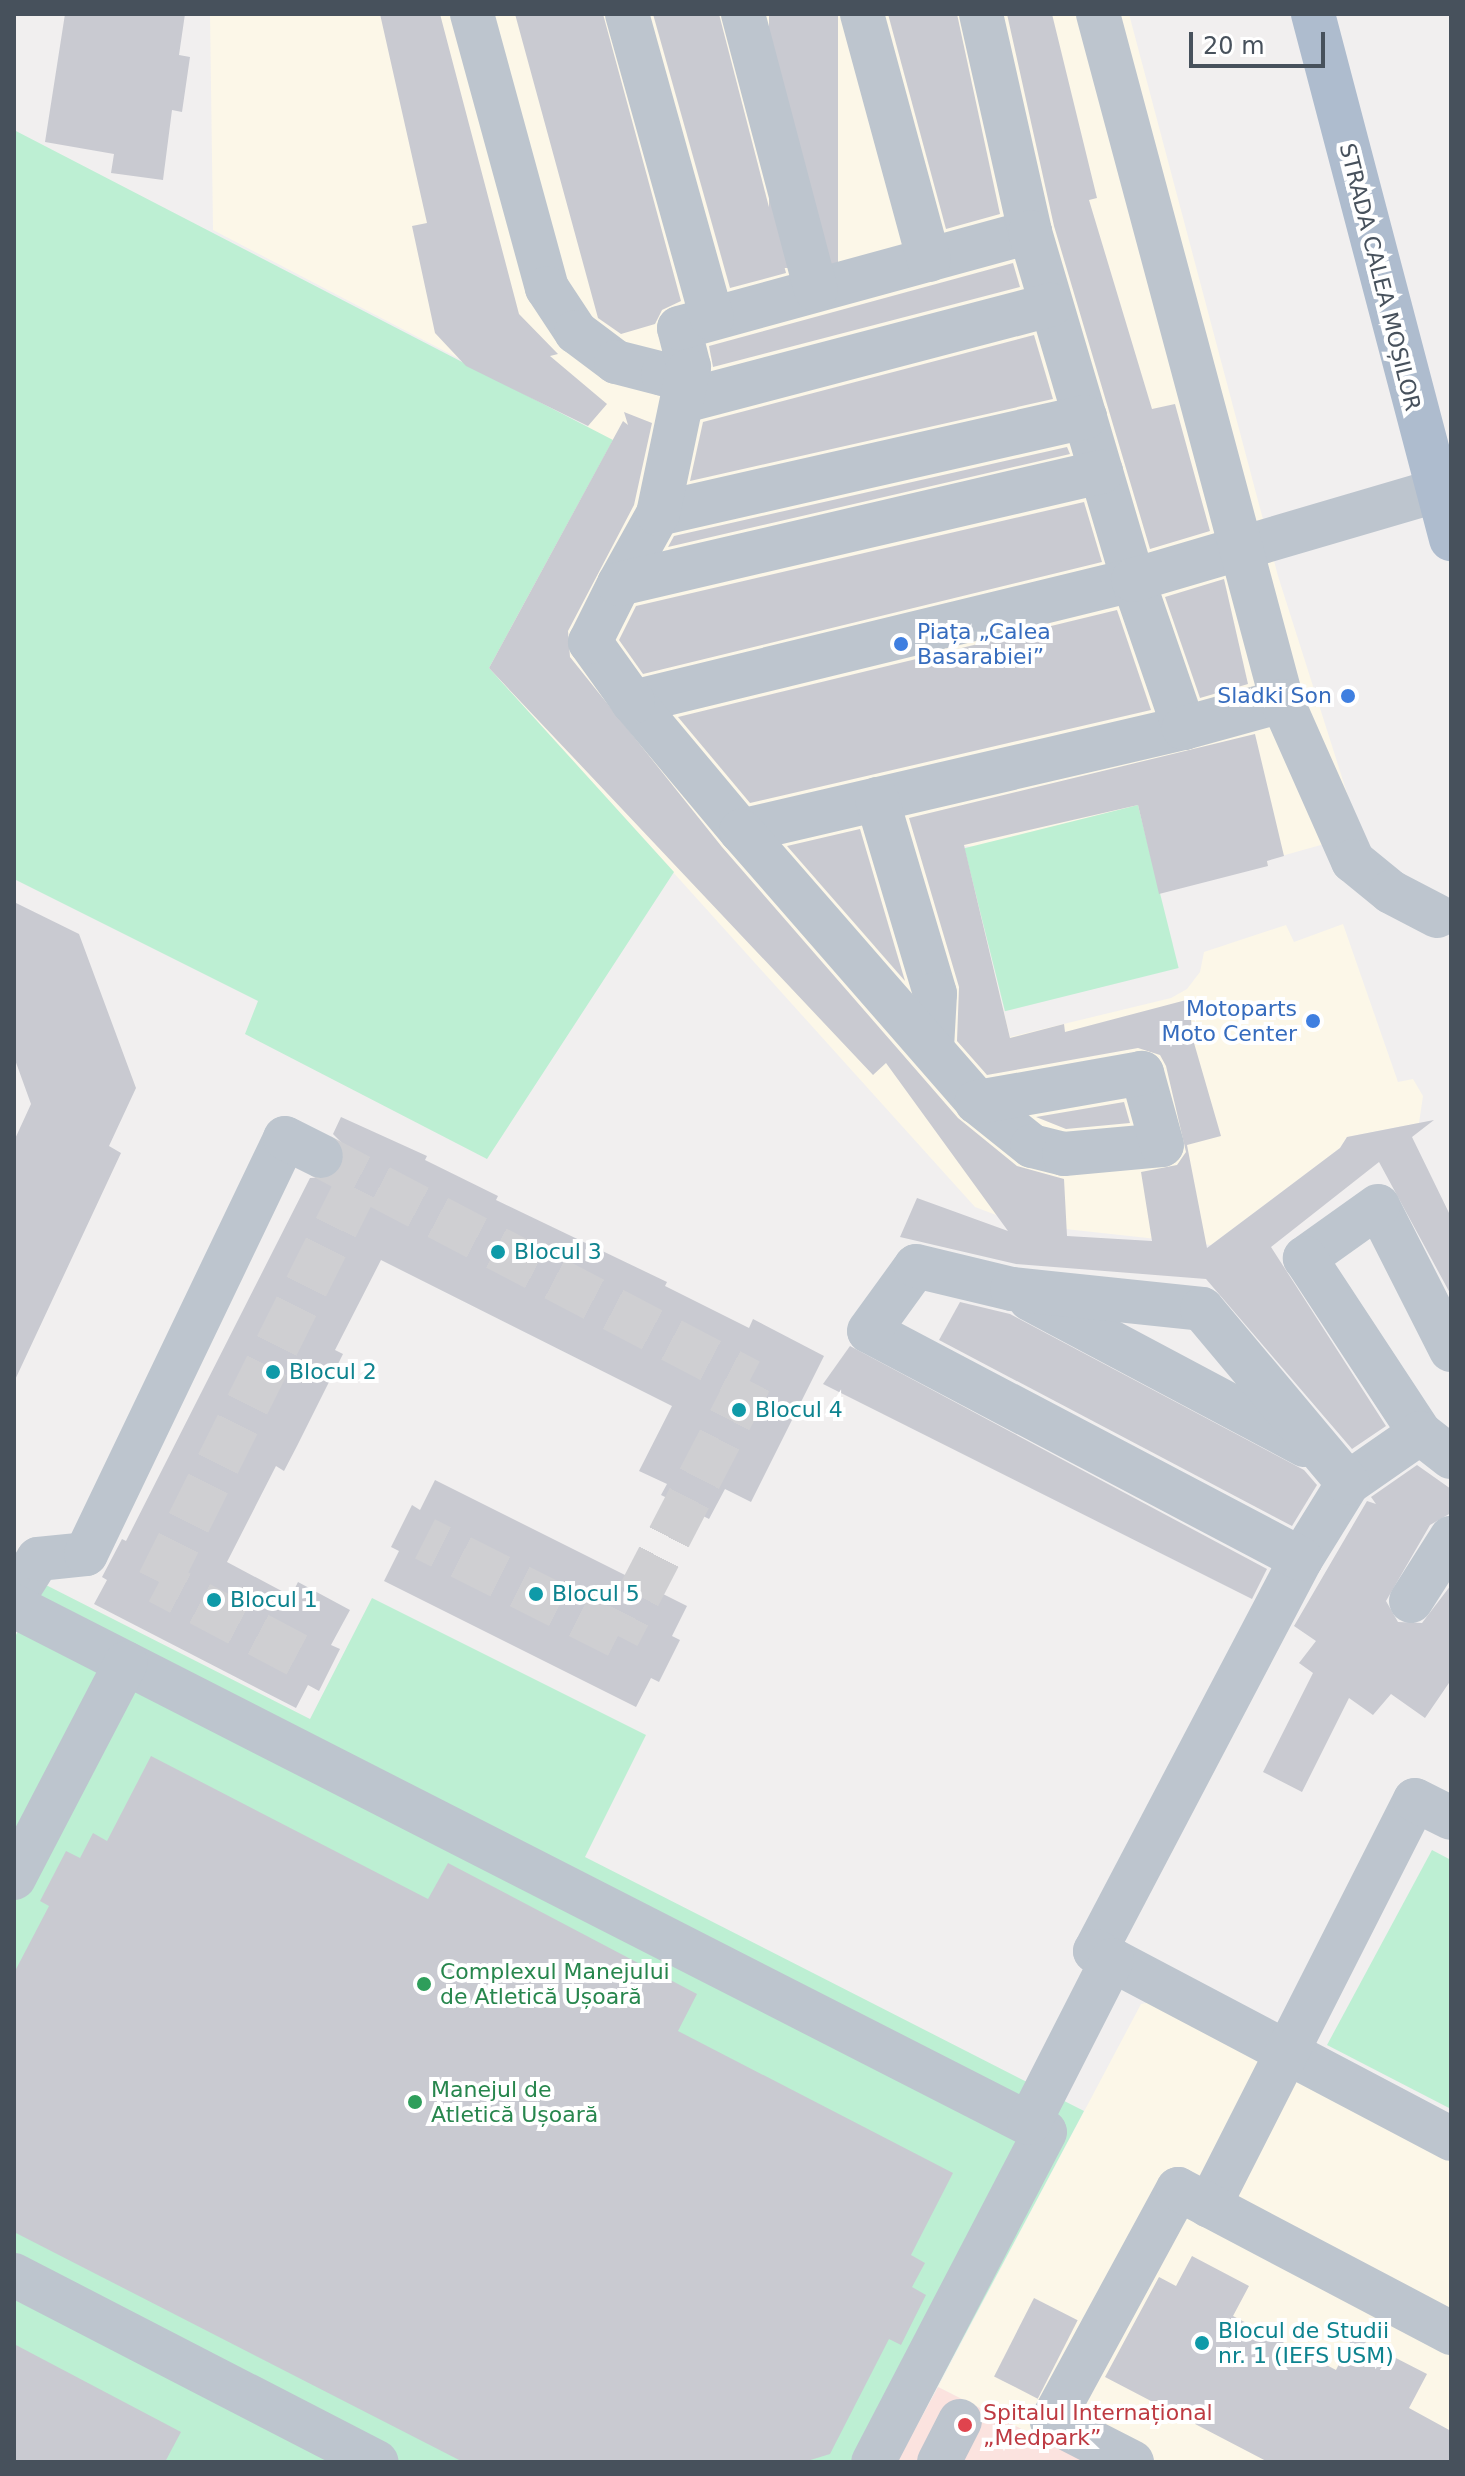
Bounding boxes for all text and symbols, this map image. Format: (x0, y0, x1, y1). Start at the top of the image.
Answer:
scale bar (1193, 16, 1329, 66)
text: 20 m (1203, 32, 1265, 60)
street label: STRADA CALEA MOȘILOR (1334, 140, 1426, 414)
place label: Piața „Calea Basarabiei” (917, 618, 1051, 670)
marker: Piața „Calea Basarabiei” (892, 635, 910, 653)
place label: Sladki Son (1217, 683, 1332, 709)
marker: Sladki Son (1339, 687, 1357, 705)
place label: Motoparts Moto Center (1161, 995, 1297, 1046)
marker: Motoparts Moto Center (1304, 1012, 1322, 1030)
place label: Blocul 3 (514, 1239, 602, 1265)
marker: Blocul 3 (489, 1243, 507, 1261)
place label: Blocul 2 (289, 1359, 377, 1385)
marker: Blocul 2 (264, 1363, 282, 1381)
place label: Blocul 4 (755, 1397, 843, 1423)
marker: Blocul 4 (730, 1401, 748, 1419)
place label: Blocul 5 (552, 1581, 640, 1607)
marker: Blocul 5 (527, 1585, 545, 1603)
place label: Blocul 1 (230, 1587, 318, 1613)
marker: Blocul 1 (205, 1591, 223, 1609)
place label: Complexul Manejului de Atletică Ușoară (440, 1958, 670, 2010)
marker: Complexul Manejului de Atletică Ușoară (415, 1975, 433, 1993)
place label: Manejul de Atletică Ușoară (431, 2076, 598, 2128)
marker: Manejul de Atletică Ușoară (406, 2093, 424, 2111)
place label: Blocul de Studii nr. 1 (IEFS USM) (1218, 2317, 1394, 2368)
marker: Blocul de Studii nr. 1 (IEFS USM) (1193, 2334, 1211, 2352)
place label: Spitalul Internațional „Medpark” (983, 2399, 1213, 2450)
marker: Spitalul Internațional „Medpark” (954, 2414, 976, 2436)

